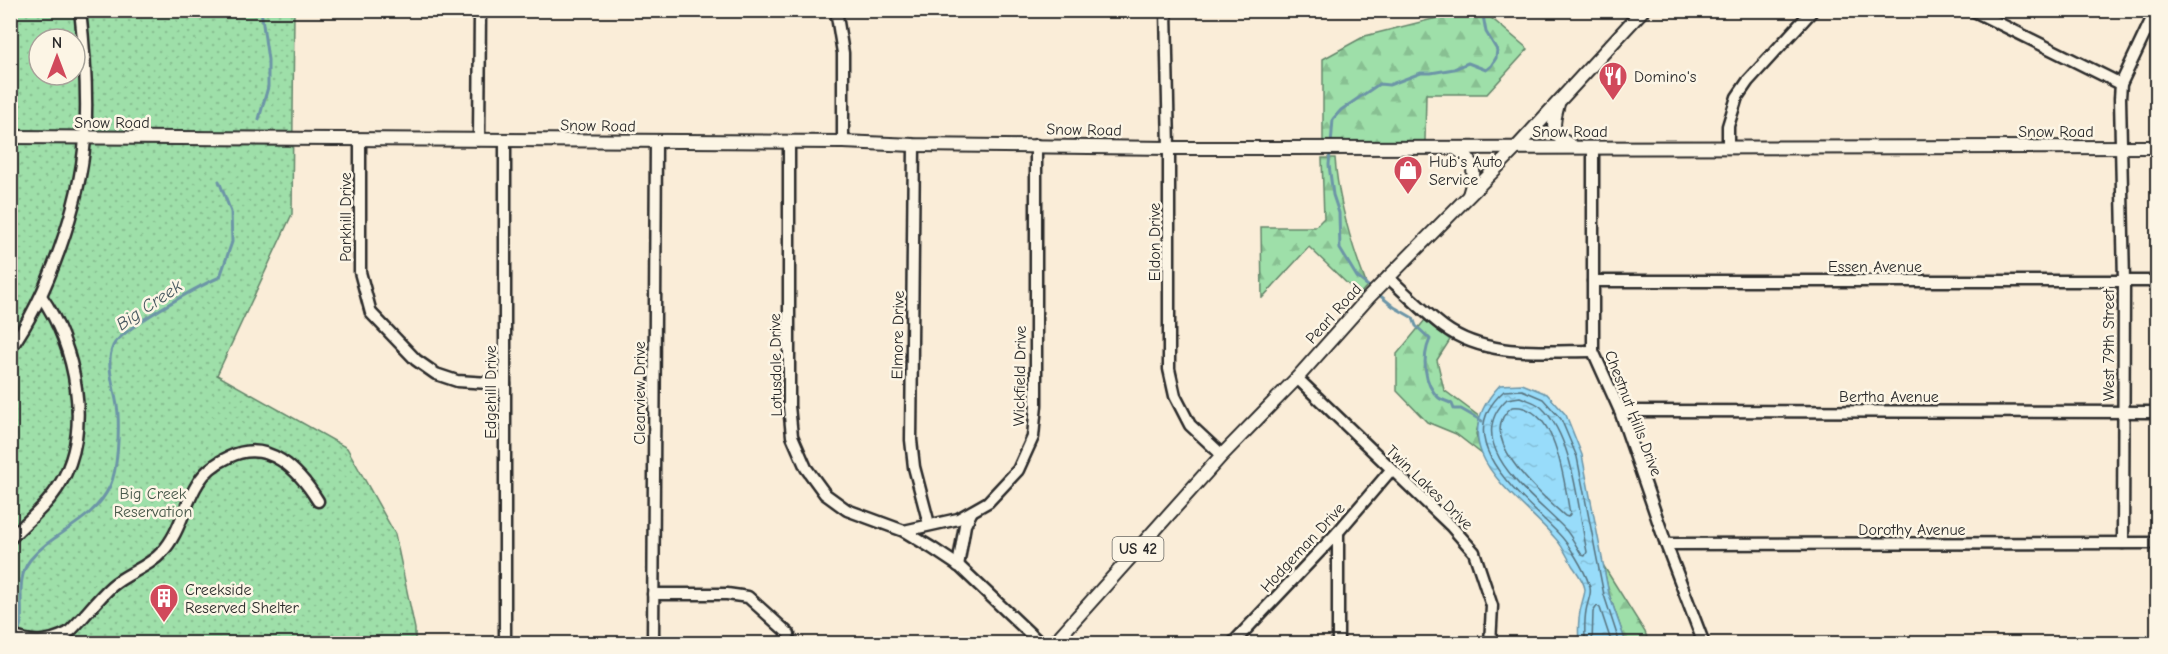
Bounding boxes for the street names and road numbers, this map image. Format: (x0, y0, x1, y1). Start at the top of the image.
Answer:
street label: Snow Road (74, 114, 150, 132)
street label: Snow Road (560, 116, 636, 136)
street label: Snow Road (1046, 120, 1122, 140)
street label: Snow Road (1532, 123, 1608, 141)
street label: Snow Road (2018, 123, 2094, 141)
street label: Parkhill Drive (337, 172, 355, 262)
street label: Eldon Drive (1146, 203, 1164, 281)
street label: Essen Avenue (1828, 258, 1922, 276)
street label: Pearl Road (1302, 280, 1365, 347)
street label: West 79th Street (2100, 289, 2118, 401)
street label: Elmore Drive (888, 291, 908, 380)
street label: Lotusdale Drive (766, 313, 786, 417)
street label: Wickfield Drive (1010, 325, 1030, 427)
street label: Clearview Drive (631, 341, 649, 445)
street label: Edgehill Drive (482, 345, 500, 439)
street label: Chestnut Hills Drive (1601, 348, 1665, 479)
street label: Bertha Avenue (1839, 388, 1939, 406)
street label: Twin Lakes Drive (1382, 442, 1476, 534)
street label: Hodgeman Drive (1257, 499, 1349, 596)
street label: Dorothy Avenue (1858, 521, 1966, 539)
road number: US 42 (1112, 537, 1164, 561)

